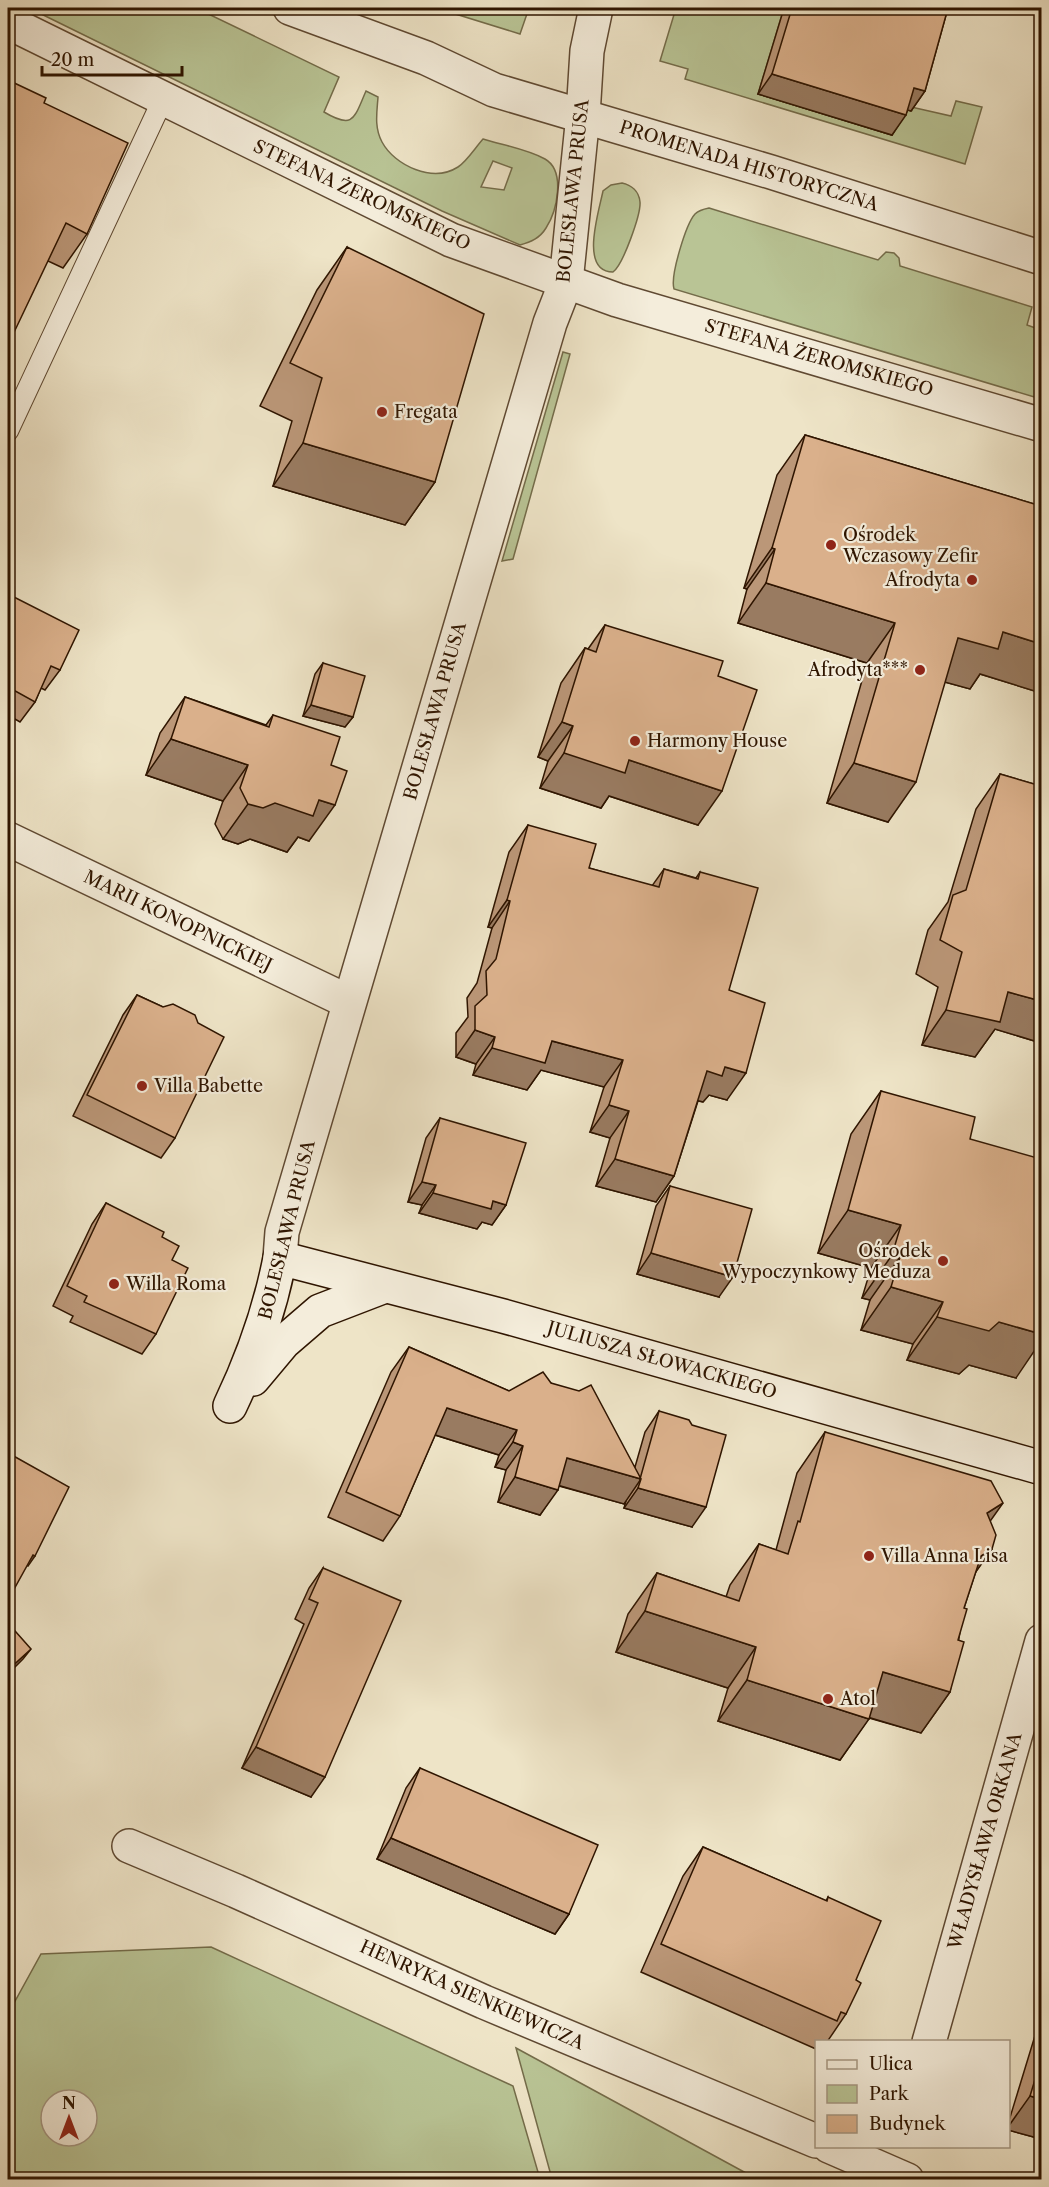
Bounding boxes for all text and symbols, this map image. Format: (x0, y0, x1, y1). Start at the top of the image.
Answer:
scale bar (42, 39, 182, 77)
text: 20 m (51, 49, 95, 71)
street label: BOLESŁAWA PRUSA (552, 98, 594, 284)
street label: PROMENADA HISTORYCZNA (617, 116, 882, 216)
street label: STEFANA ŻEROMSKIEGO (250, 134, 474, 255)
street label: STEFANA ŻEROMSKIEGO (702, 314, 936, 401)
place label: Fregata (394, 401, 458, 423)
marker: Fregata (375, 405, 389, 419)
place label: Ośrodek Wczasowy Zefir (842, 524, 979, 567)
marker: Ośrodek Wczasowy Zefir (824, 538, 838, 552)
place label: Afrodyta (884, 569, 960, 591)
marker: Afrodyta (965, 573, 979, 587)
street label: BOLESŁAWA PRUSA (399, 619, 471, 803)
place label: Afrodyta*** (807, 659, 908, 681)
marker: Afrodyta*** (913, 663, 927, 677)
place label: Harmony House (647, 730, 787, 752)
marker: Harmony House (628, 734, 642, 748)
street label: MARII KONOPNICKIEJ (80, 866, 276, 976)
place label: Villa Babette (153, 1075, 263, 1097)
marker: Villa Babette (135, 1079, 149, 1093)
street label: BOLESŁAWA PRUSA (254, 1137, 320, 1322)
place label: Ośrodek Wypoczynkowy Meduza (721, 1240, 933, 1283)
marker: Ośrodek Wypoczynkowy Meduza (936, 1254, 950, 1268)
place label: Willa Roma (125, 1273, 227, 1295)
marker: Willa Roma (107, 1277, 121, 1291)
street label: JULIUSZA SŁOWACKIEGO (542, 1316, 779, 1403)
place label: Villa Anna Lisa (880, 1545, 1009, 1567)
marker: Villa Anna Lisa (862, 1549, 876, 1563)
place label: Atol (839, 1688, 876, 1710)
marker: Atol (821, 1692, 835, 1706)
street label: WŁADYSŁAWA ORKANA (943, 1729, 1027, 1953)
street label: HENRYKA SIENKIEWICZA (357, 1936, 588, 2055)
legend (815, 2040, 1010, 2148)
text: Ulica (869, 2053, 913, 2075)
text: Park (869, 2083, 910, 2105)
north arrow (39, 2088, 99, 2148)
text: N (62, 2093, 76, 2113)
text: Budynek (869, 2113, 947, 2135)

